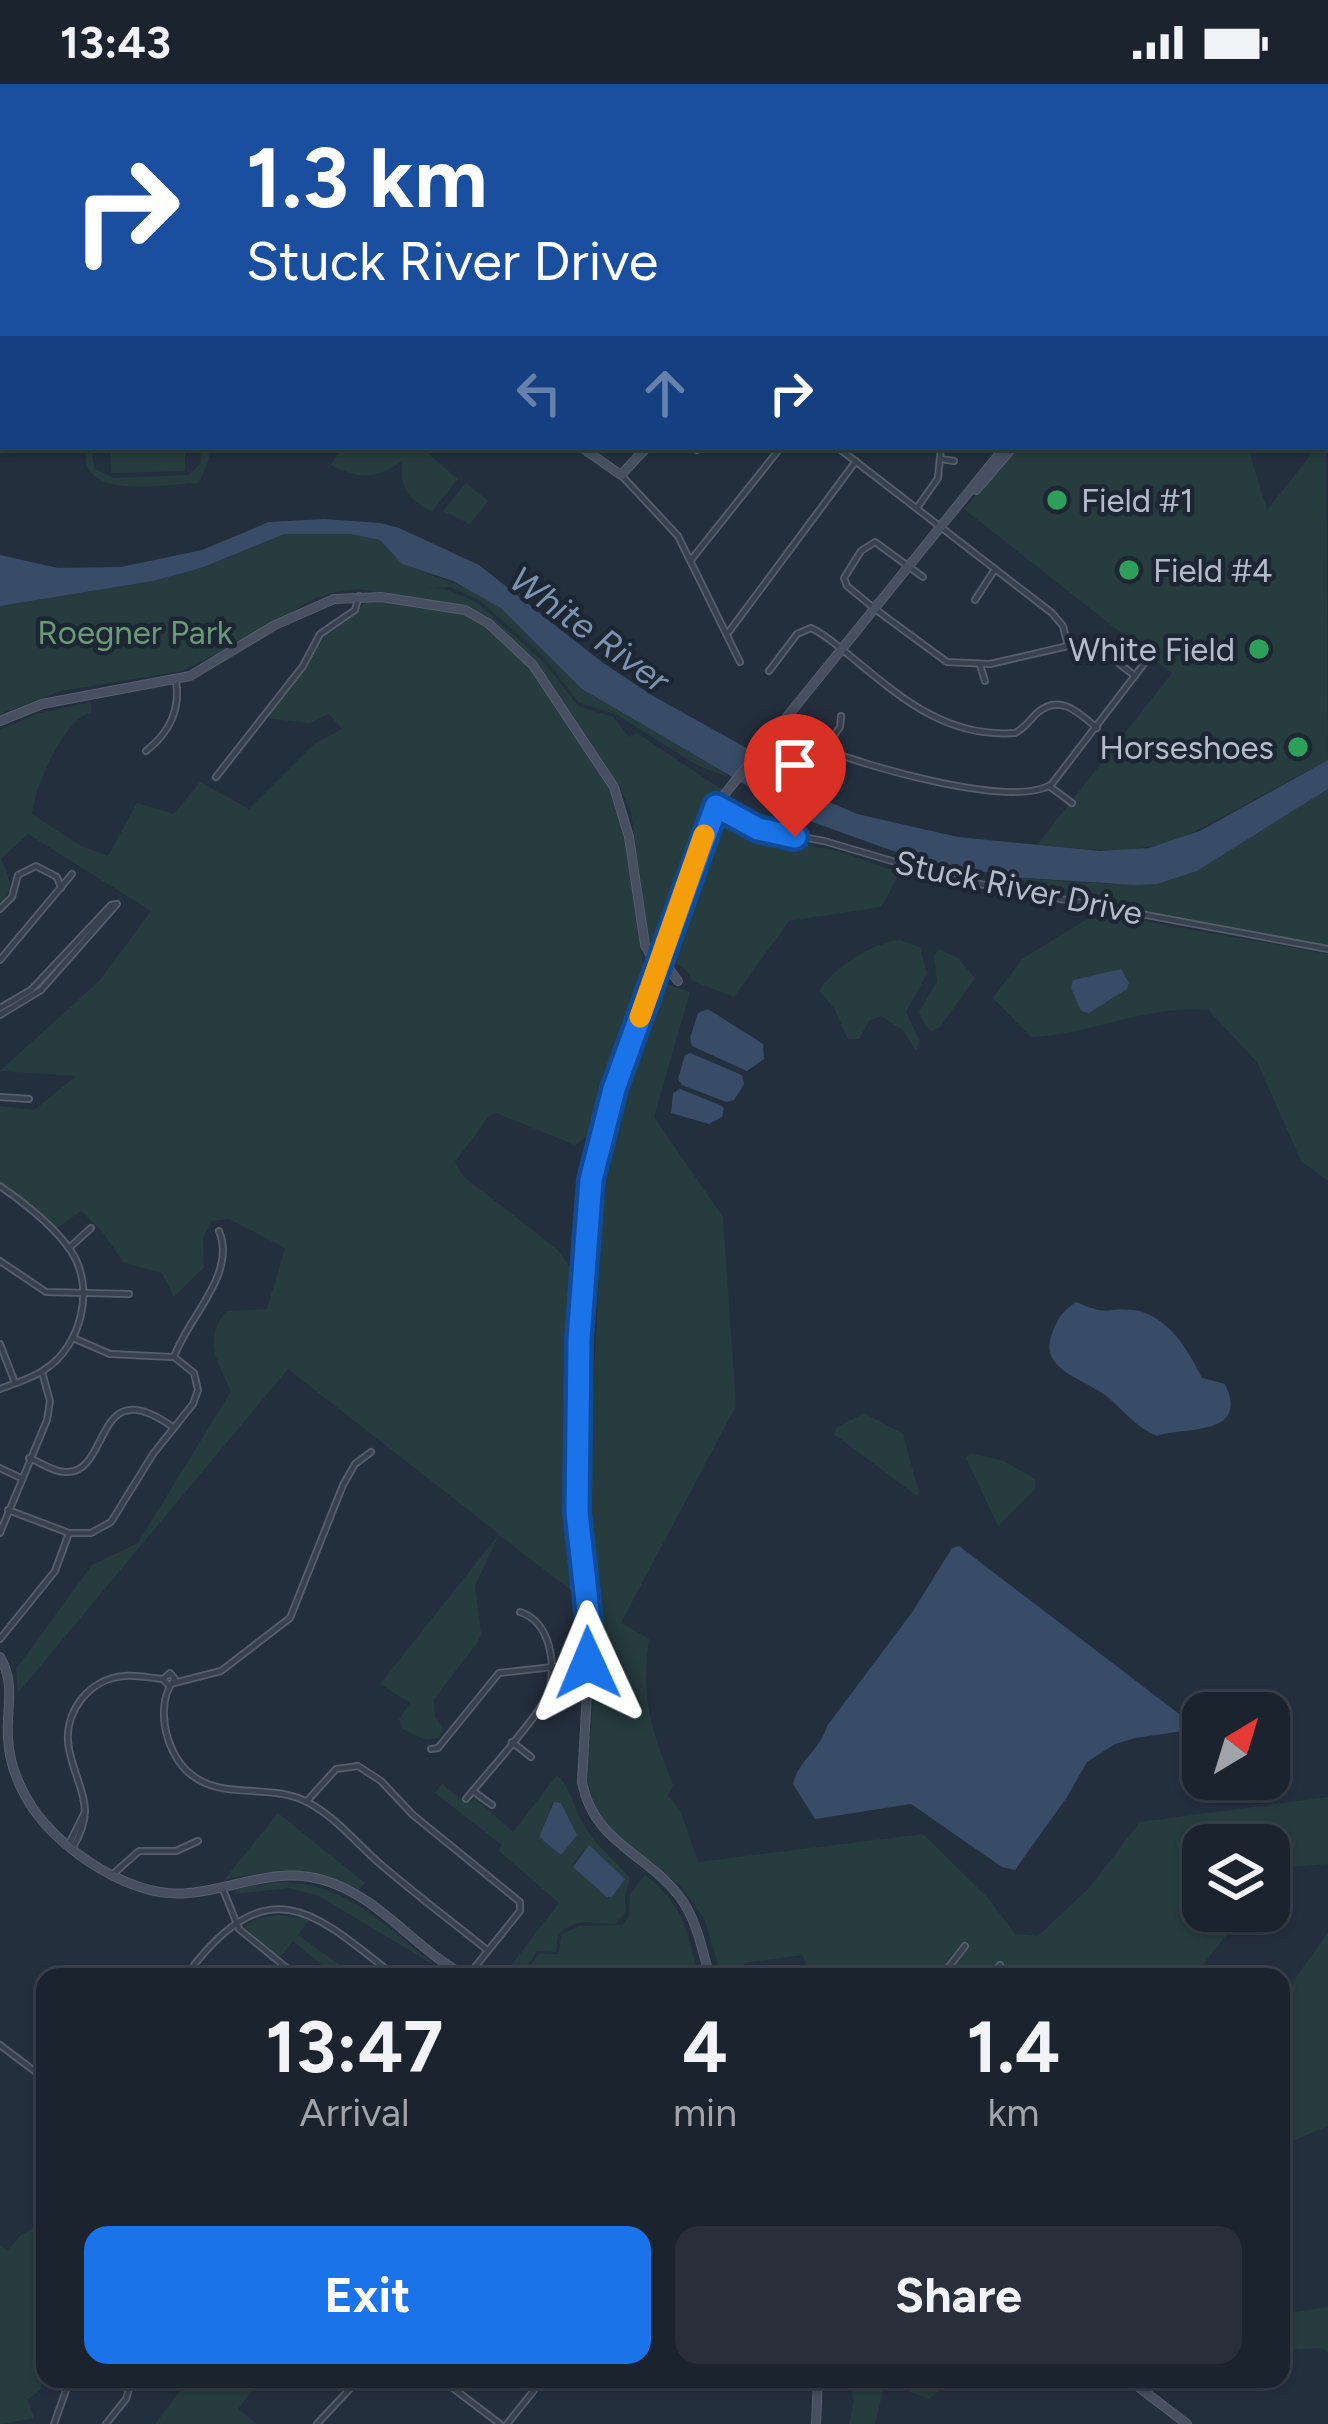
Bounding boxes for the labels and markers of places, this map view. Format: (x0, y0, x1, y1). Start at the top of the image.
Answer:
place label: Field #1 (1081, 481, 1194, 520)
marker: Field #1 (1044, 487, 1070, 513)
place label: Field #4 (1153, 551, 1273, 590)
marker: Field #4 (1116, 557, 1142, 583)
place label: White Field (1068, 630, 1235, 669)
marker: White Field (1246, 636, 1272, 662)
pin (744, 714, 846, 837)
place label: Horseshoes (1099, 728, 1274, 767)
marker: Horseshoes (1285, 734, 1311, 760)

